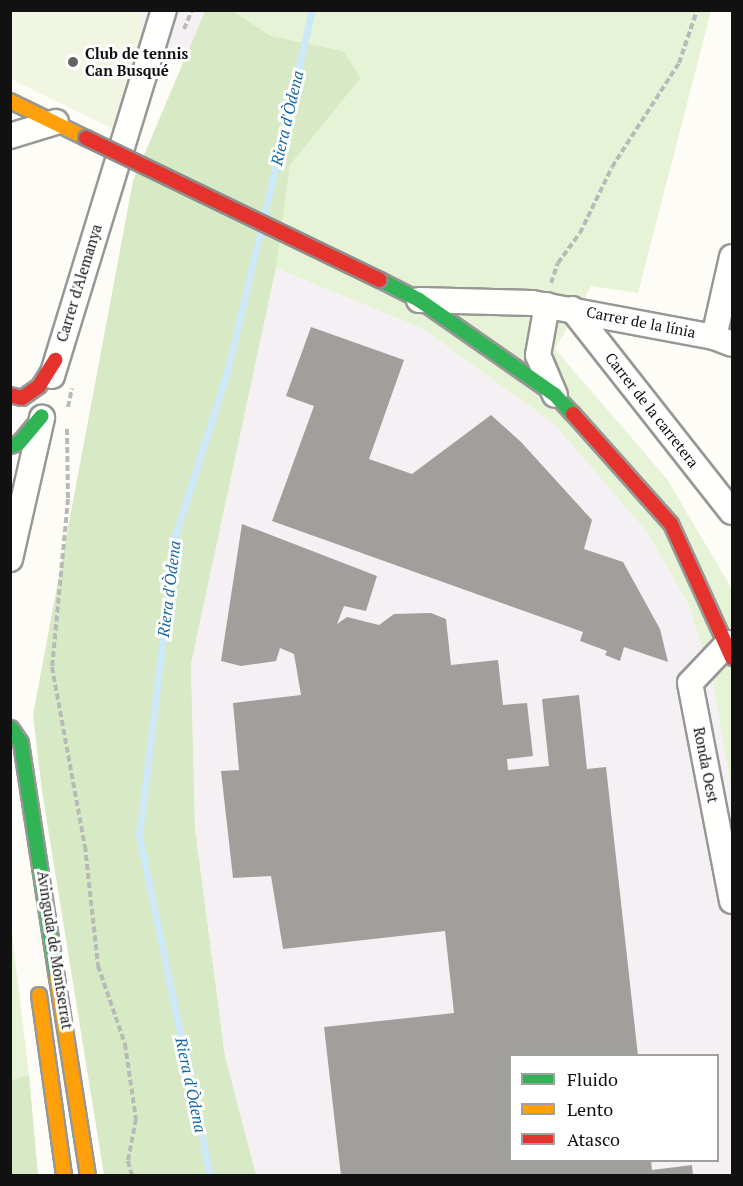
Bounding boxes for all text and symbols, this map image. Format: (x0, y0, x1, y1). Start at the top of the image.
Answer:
place label: Club de tennis Can Busqué (85, 44, 188, 79)
marker: Club de tennis Can Busqué (66, 55, 80, 69)
water label: Riera d'Òdena (267, 69, 307, 167)
street label: Carrer d'Alemanya (53, 222, 105, 344)
street label: Carrer de la línia (585, 303, 697, 341)
street label: Carrer de la carretera (601, 349, 703, 471)
water label: Riera d'Òdena (154, 540, 184, 638)
street label: Ronda Oest (690, 726, 722, 804)
street label: Avinguda de Montserrat (34, 869, 76, 1031)
water label: Riera d'Òdena (172, 1036, 210, 1134)
legend (509, 1054, 719, 1162)
text: Fluido (567, 1067, 618, 1091)
text: Lento (567, 1097, 613, 1121)
text: Atasco (567, 1127, 620, 1151)

